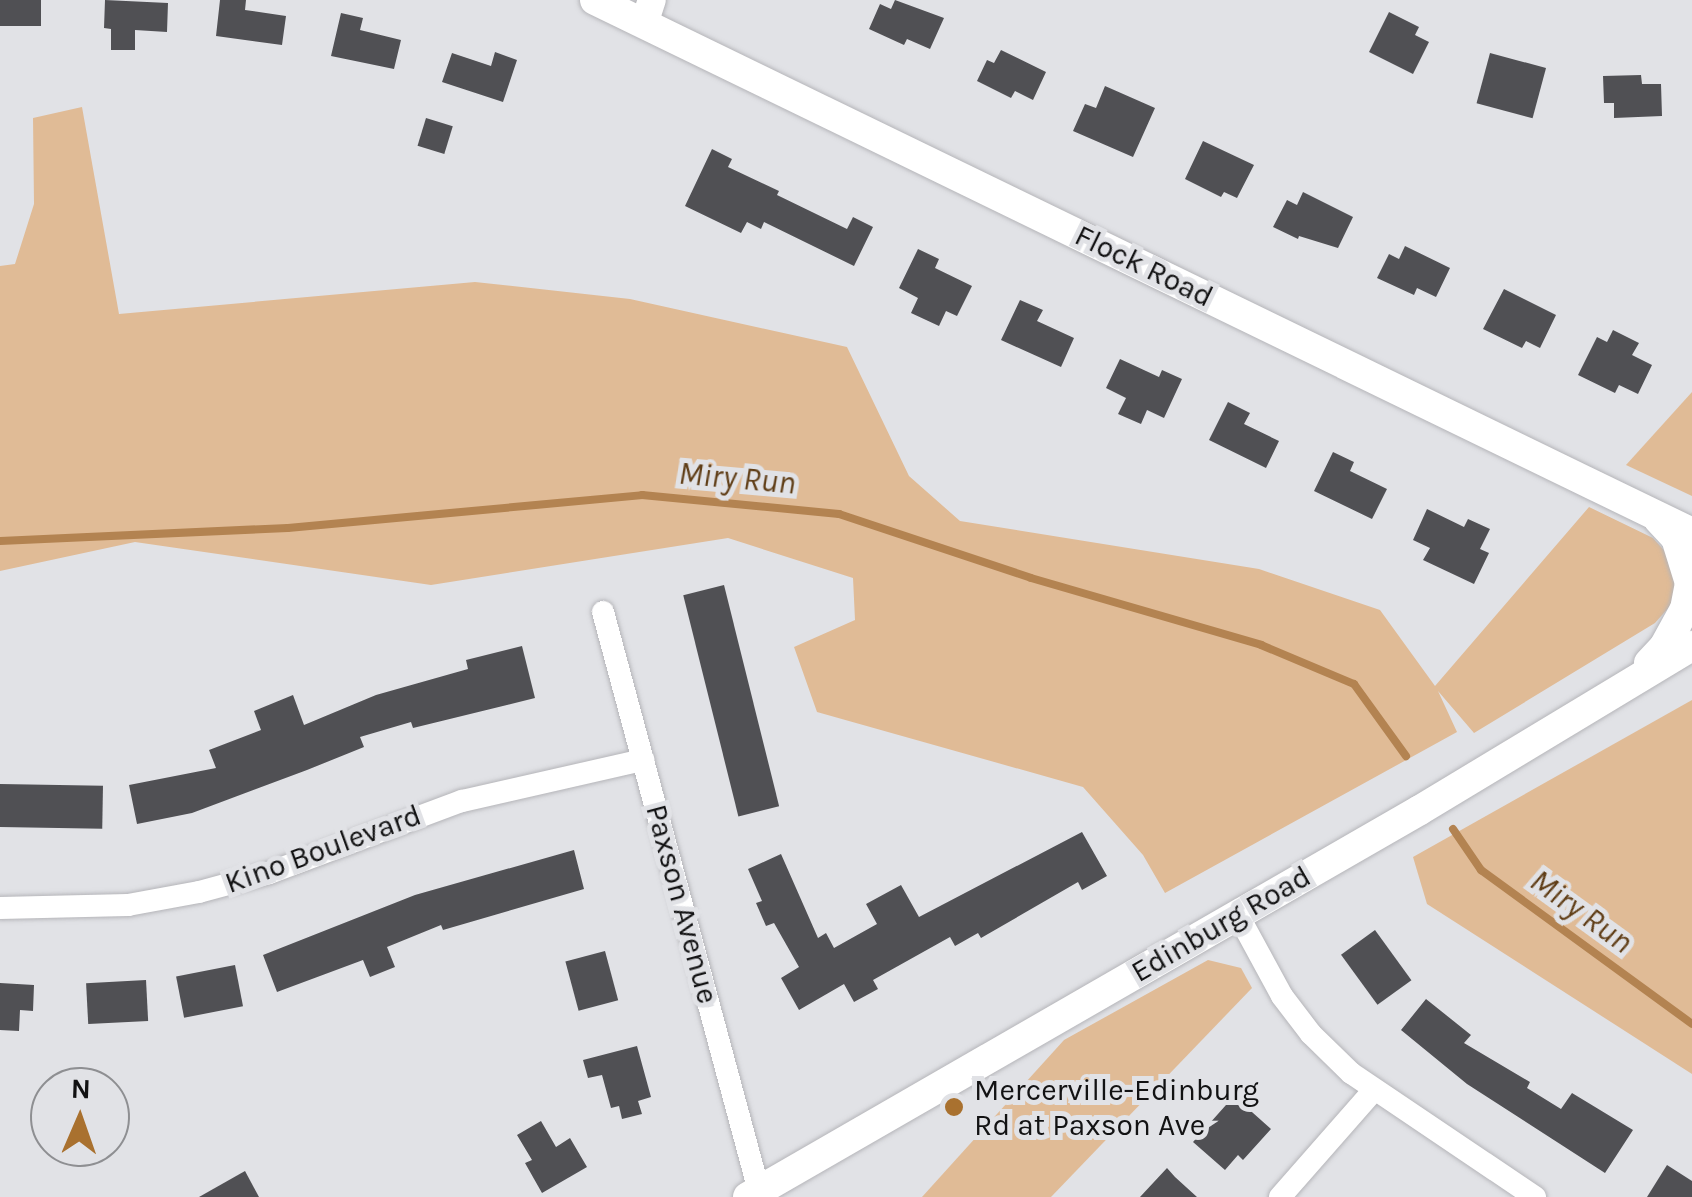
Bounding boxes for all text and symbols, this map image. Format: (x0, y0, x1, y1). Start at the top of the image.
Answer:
street label: Flock Road (1069, 217, 1219, 315)
water label: Miry Run (677, 455, 797, 503)
street label: Kino Boulevard (220, 797, 426, 901)
street label: Paxson Avenue (638, 801, 726, 1007)
street label: Edinburg Road (1125, 858, 1317, 990)
water label: Miry Run (1522, 862, 1640, 962)
north arrow (30, 1067, 130, 1167)
text: N (70, 1072, 92, 1105)
place label: Mercerville-Edinburg Rd at Paxson Ave (974, 1072, 1259, 1142)
marker: Mercerville-Edinburg Rd at Paxson Ave (943, 1096, 965, 1118)

